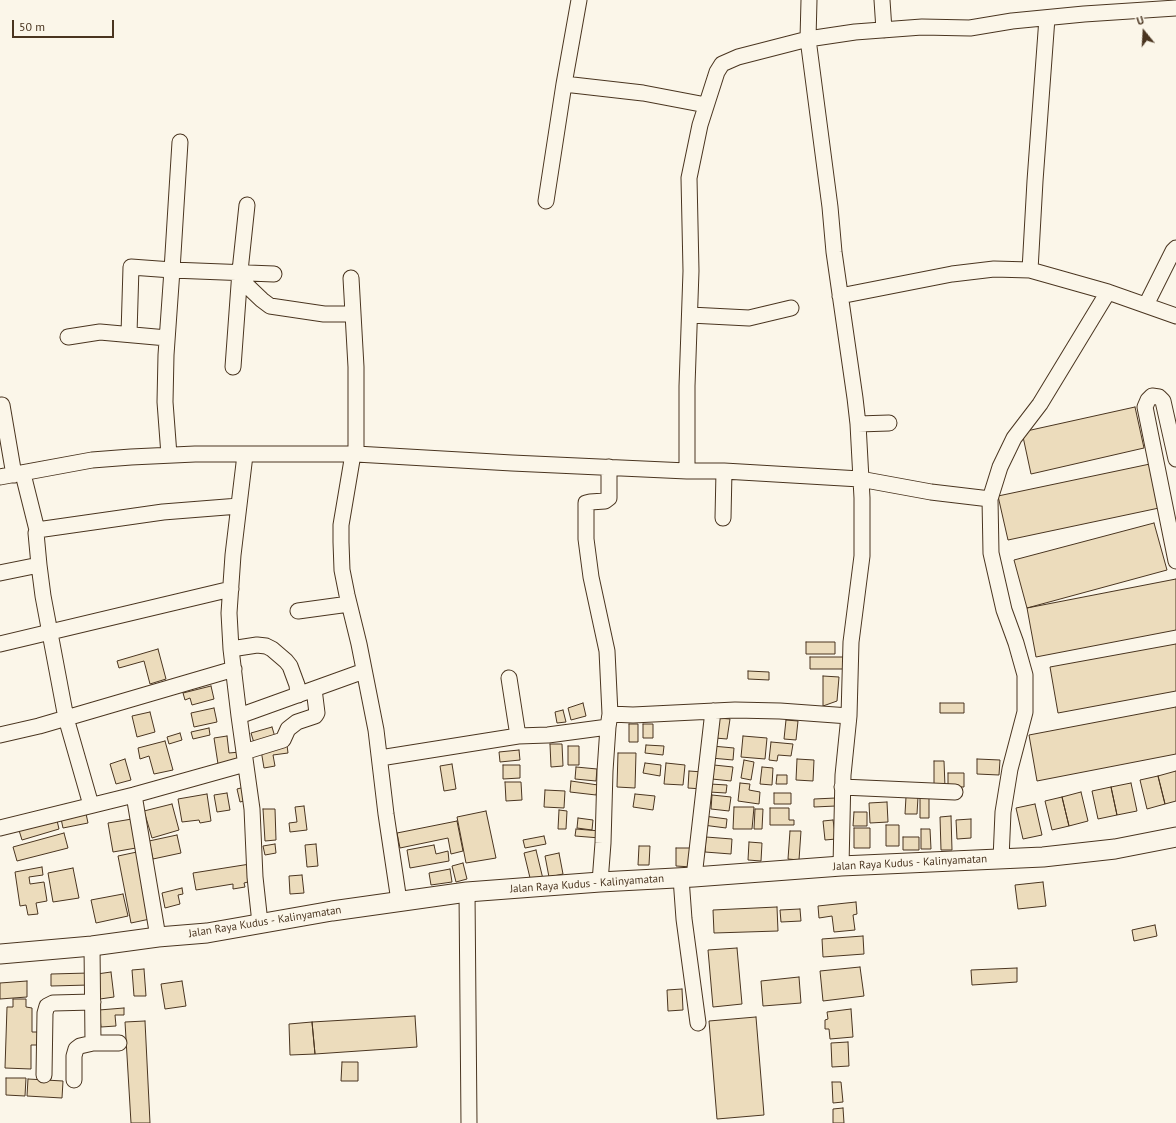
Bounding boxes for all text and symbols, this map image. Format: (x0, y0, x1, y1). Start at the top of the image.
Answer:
scale bar (14, 12, 116, 38)
north arrow (1124, 12, 1164, 52)
text: U (1135, 13, 1146, 28)
text: 50 m (19, 19, 45, 34)
street label: Jalan Raya Kudus - Kalinyamatan (832, 852, 988, 874)
street label: Jalan Raya Kudus - Kalinyamatan (509, 872, 665, 896)
street label: Jalan Raya Kudus - Kalinyamatan (188, 903, 342, 941)

